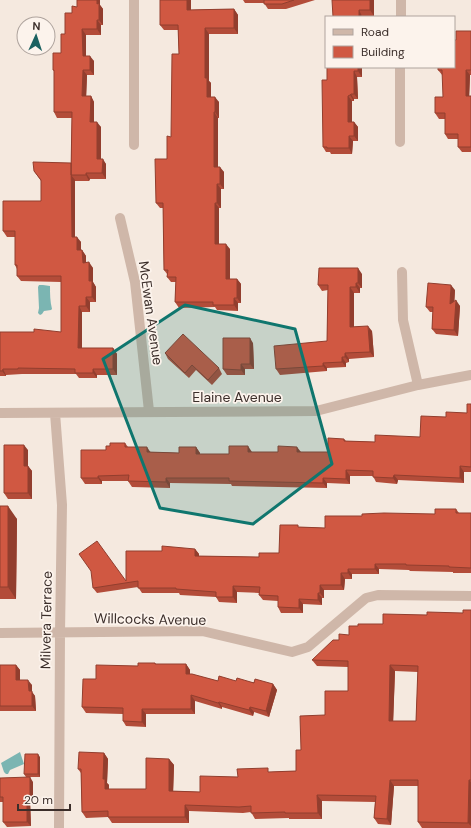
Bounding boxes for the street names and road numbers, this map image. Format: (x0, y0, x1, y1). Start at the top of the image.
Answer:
street label: McEwan Avenue (135, 260, 167, 366)
street label: Elaine Avenue (192, 388, 282, 406)
street label: Milvera Terrace (36, 571, 56, 669)
street label: Willcocks Avenue (94, 609, 206, 629)

